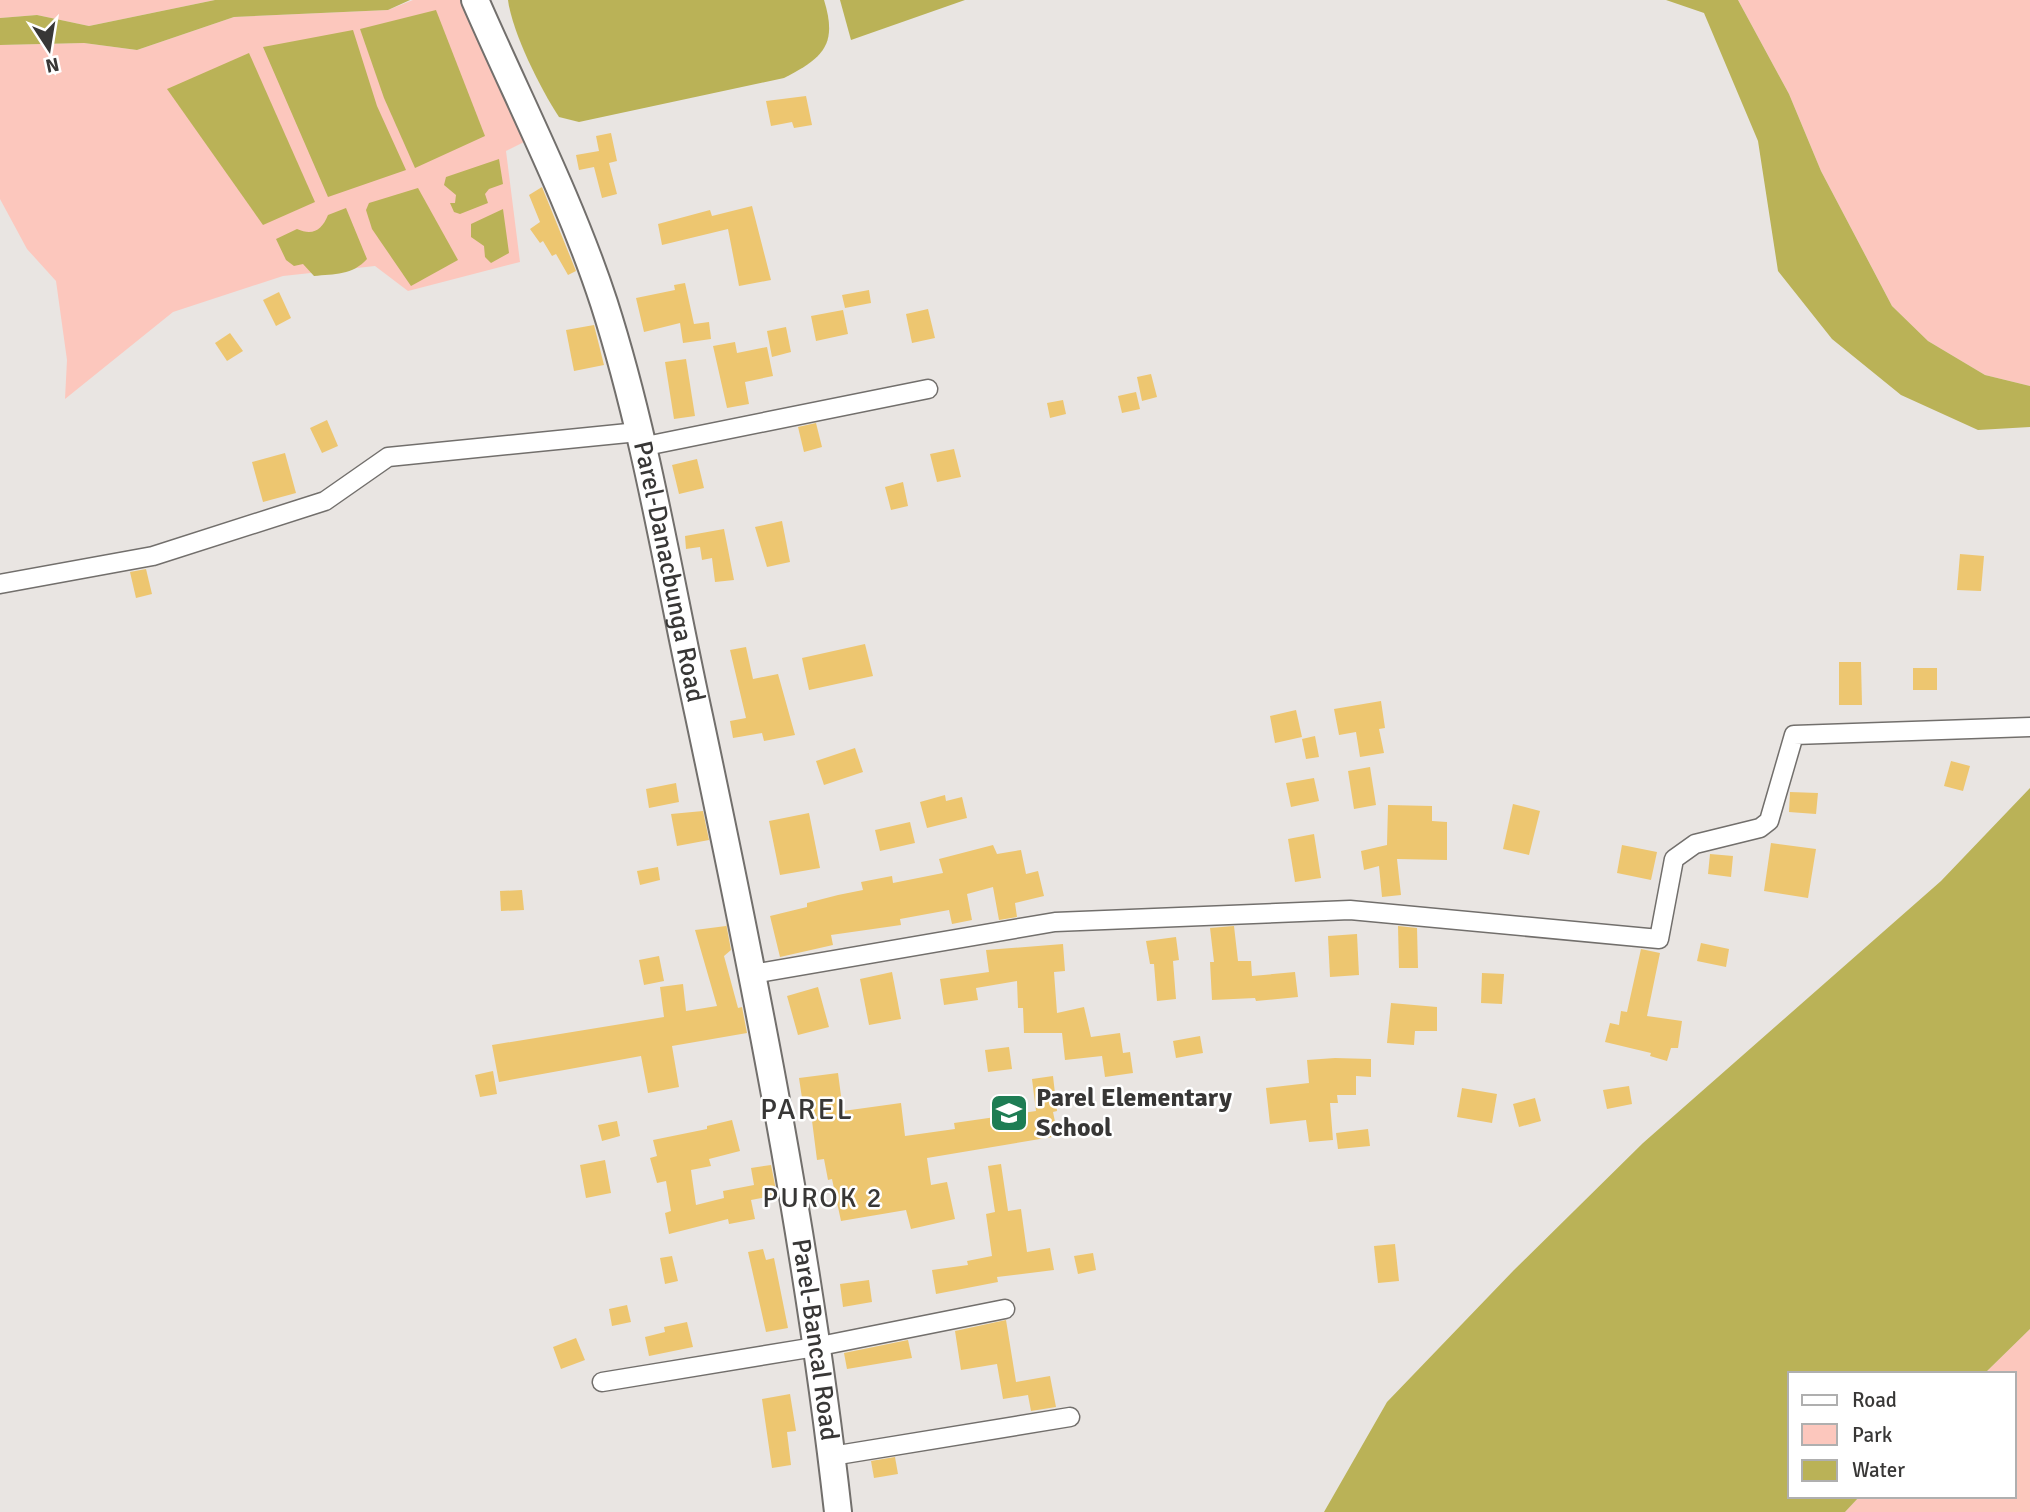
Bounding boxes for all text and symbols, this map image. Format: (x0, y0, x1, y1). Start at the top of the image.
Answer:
north arrow (14, 14, 84, 84)
text: N (43, 52, 61, 78)
street label: Parel-Danacbunga Road (626, 438, 712, 705)
place label: Parel Elementary School (1036, 1082, 1232, 1144)
district label: PAREL (760, 1091, 854, 1128)
school or university icon: Parel Elementary School (988, 1092, 1030, 1134)
district label: PUROK 2 (762, 1181, 884, 1215)
street label: Parel-Bancal Road (784, 1236, 845, 1442)
legend (1788, 1372, 2016, 1498)
text: Road (1852, 1387, 1897, 1413)
text: Park (1852, 1422, 1893, 1448)
text: Water (1852, 1457, 1905, 1483)

